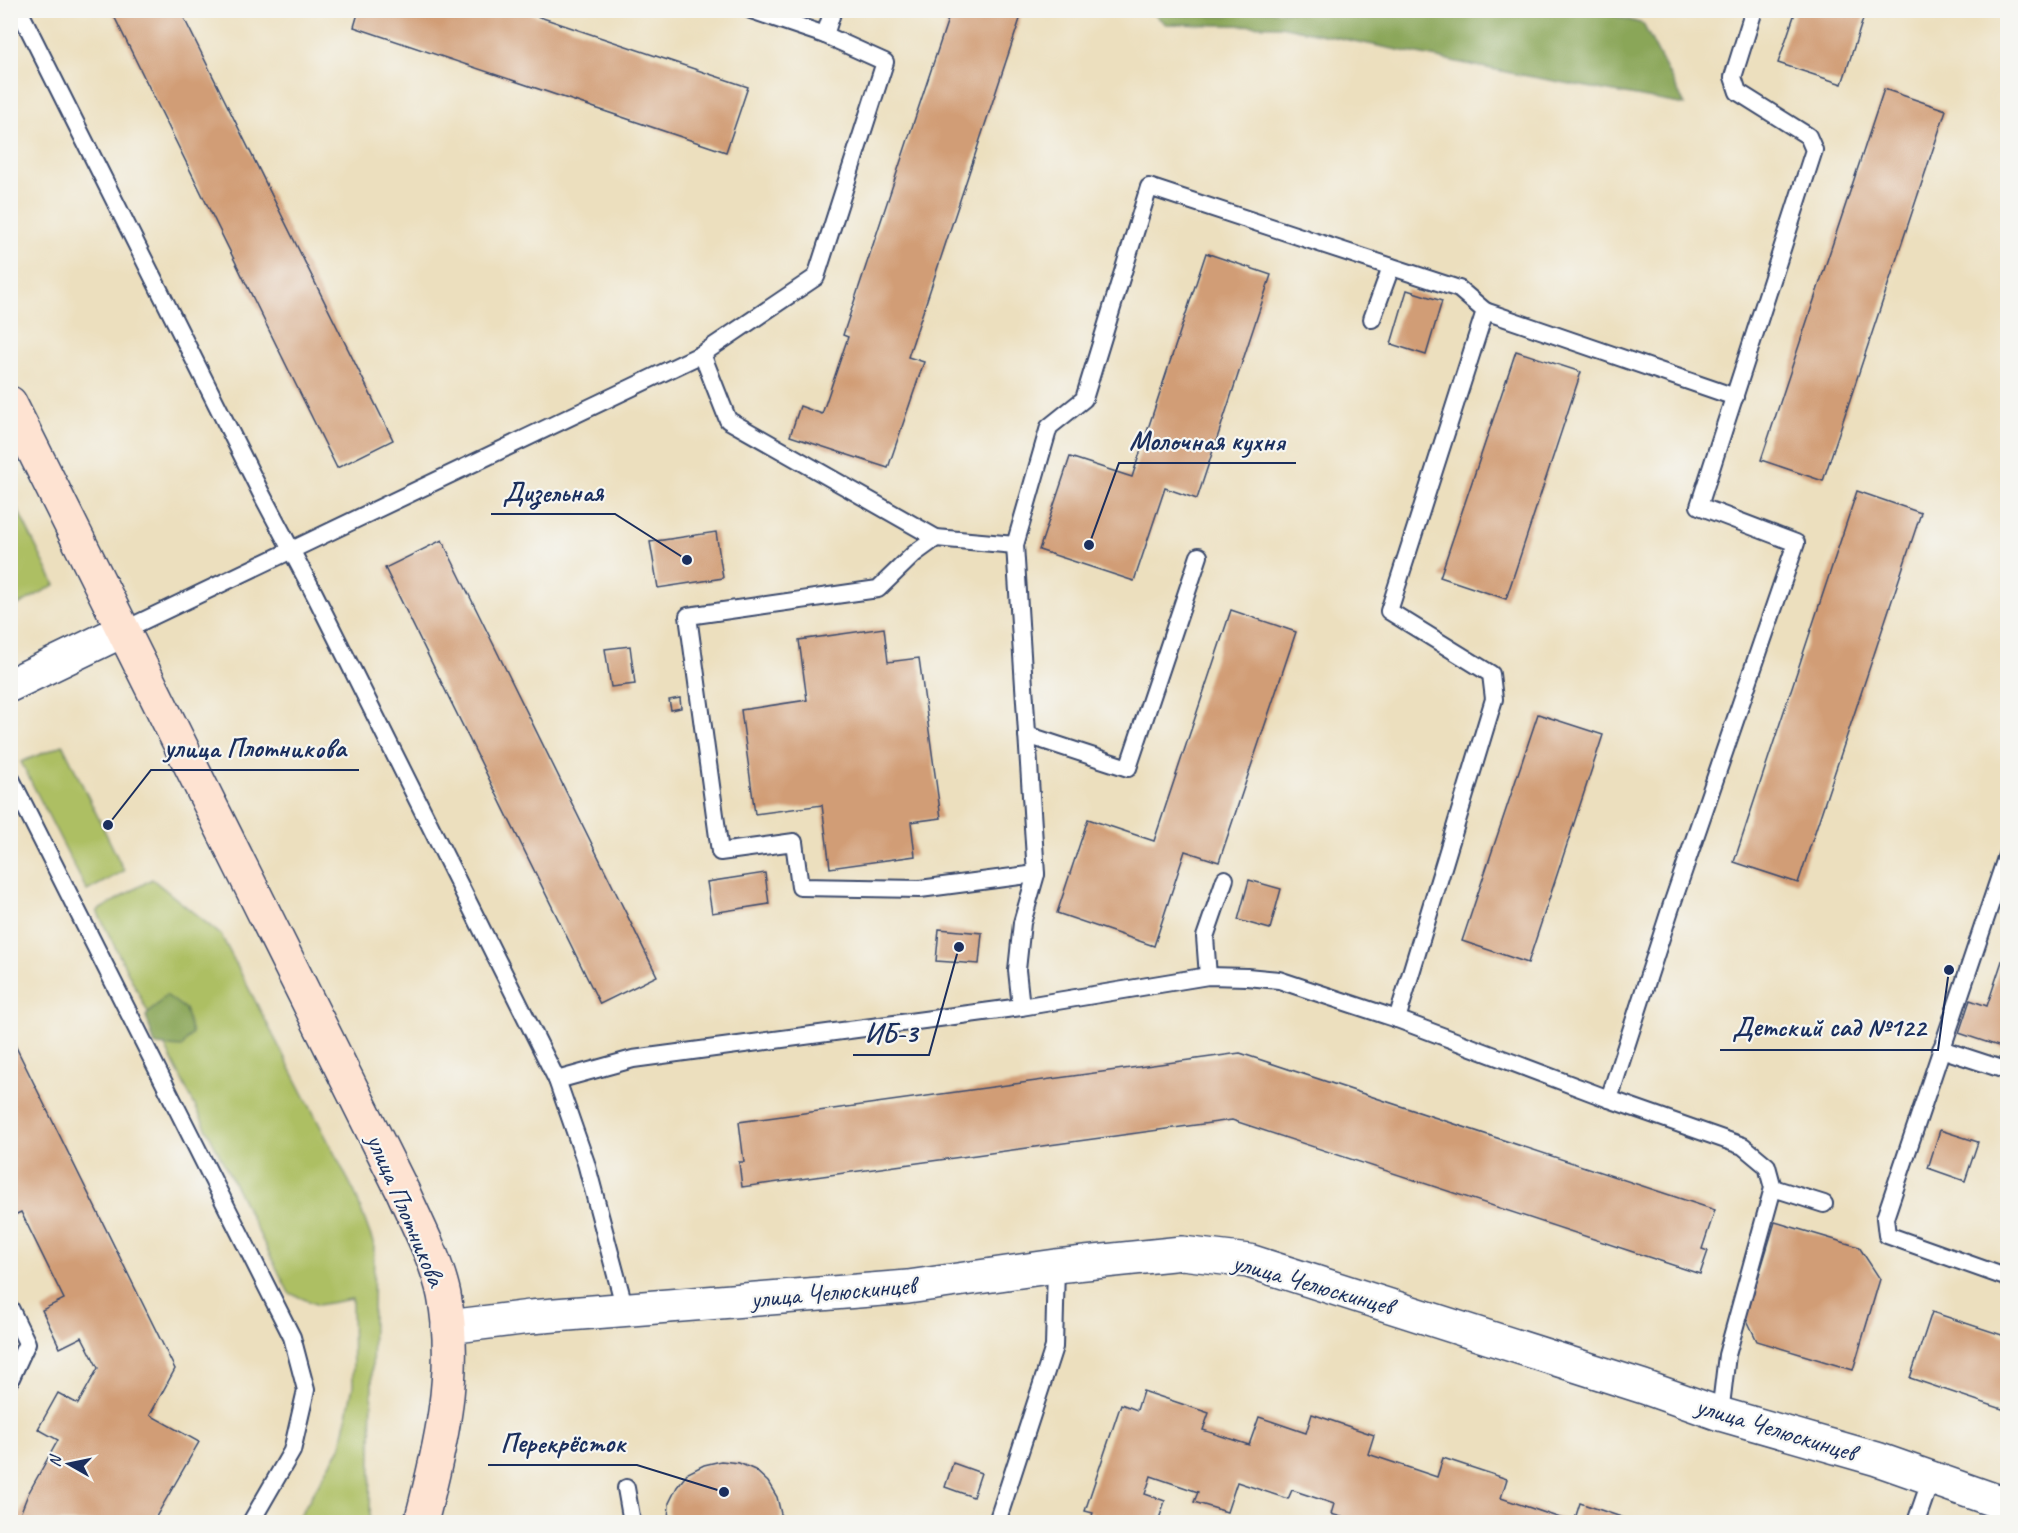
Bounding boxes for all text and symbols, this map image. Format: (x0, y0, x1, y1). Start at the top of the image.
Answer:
callout: Молочная кухня (1119, 418, 1296, 463)
text: Молочная кухня (1129, 424, 1286, 458)
callout: Дизельная (491, 469, 615, 514)
text: Дизельная (503, 475, 605, 510)
callout: улица Плотникова (151, 725, 359, 770)
text: улица Плотникова (162, 731, 348, 765)
callout: Детский сад №122 (1720, 1005, 1938, 1050)
callout: ИБ-3 (853, 1010, 929, 1055)
text: Детский сад №122 (1732, 1010, 1929, 1044)
text: ИБ-3 (865, 1016, 920, 1050)
street label: улица Плотникова (358, 1127, 454, 1293)
street label: улица Челюскинцев (1227, 1245, 1401, 1324)
street label: улица Челюскинцев (747, 1268, 921, 1316)
street label: улица Челюскинцев (1690, 1388, 1864, 1470)
callout: Перекрёсток (488, 1420, 637, 1465)
text: Перекрёсток (501, 1426, 627, 1460)
north arrow (39, 1434, 99, 1494)
text: N (45, 1452, 66, 1468)

